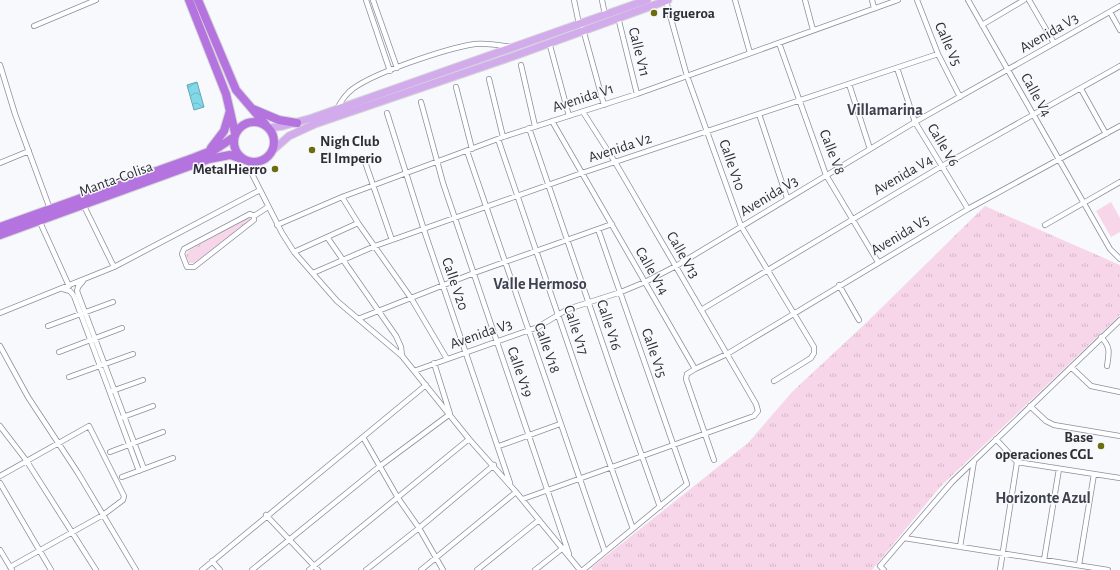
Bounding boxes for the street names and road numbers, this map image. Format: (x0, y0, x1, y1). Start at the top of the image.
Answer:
street label: Avenida V3 (1017, 10, 1081, 56)
street label: Calle V5 (932, 20, 964, 68)
street label: Calle V11 (626, 26, 652, 78)
street label: Calle V4 (1018, 71, 1054, 119)
street label: Avenida V1 (550, 81, 616, 115)
street label: Calle V6 (924, 121, 962, 169)
street label: Calle V8 (817, 127, 847, 177)
street label: Avenida V2 (587, 131, 654, 165)
street label: Calle V10 (716, 137, 748, 193)
street label: Avenida V4 (871, 152, 935, 198)
street label: Manta-Colisa (77, 159, 155, 199)
street label: Avenida V3 (737, 173, 801, 219)
street label: Avenida V5 (868, 212, 932, 258)
street label: Calle V13 (664, 229, 702, 281)
street label: Calle V14 (632, 245, 672, 297)
street label: Calle V20 (439, 256, 471, 312)
street label: Calle V16 (594, 298, 624, 352)
street label: Calle V17 (561, 303, 591, 357)
street label: Avenida V3 (448, 316, 514, 352)
street label: Calle V18 (531, 321, 563, 375)
street label: Calle V15 (639, 326, 669, 380)
street label: Calle V19 (504, 345, 536, 399)

